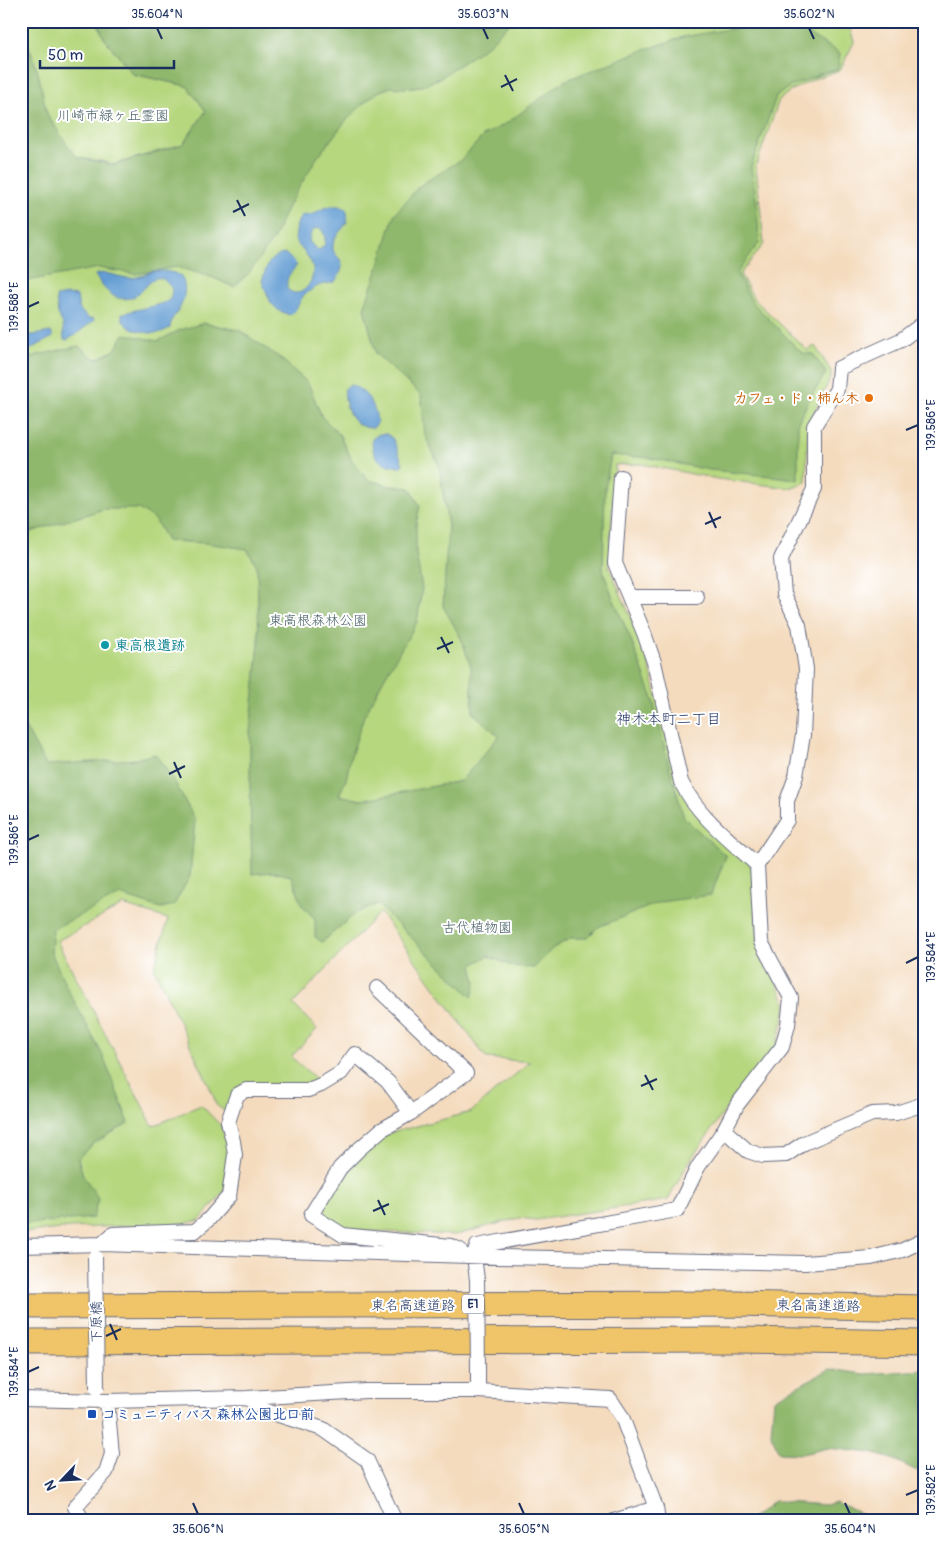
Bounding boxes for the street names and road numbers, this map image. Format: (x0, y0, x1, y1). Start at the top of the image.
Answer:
road number: E1 (462, 1295, 484, 1314)
street label: 東名高速道路 (776, 1296, 860, 1315)
street label: 東名高速道路 (371, 1297, 455, 1314)
street label: 下原橋 (88, 1301, 105, 1343)

